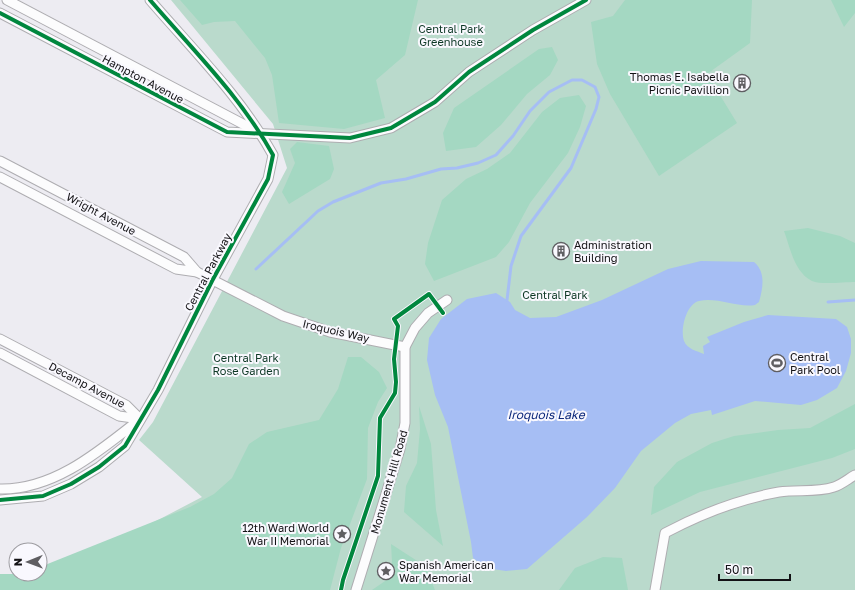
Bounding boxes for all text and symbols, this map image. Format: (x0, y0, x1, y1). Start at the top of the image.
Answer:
park label: Central Park Greenhouse (418, 22, 484, 48)
street label: Hampton Avenue (100, 52, 186, 106)
place label: Thomas E. Isabella Picnic Pavillion (630, 70, 729, 96)
building icon: Thomas E. Isabella Picnic Pavillion (732, 73, 752, 93)
street label: Wright Avenue (64, 190, 138, 237)
street label: Central Parkway (182, 231, 234, 313)
place label: Administration Building (574, 238, 652, 264)
building icon: Administration Building (551, 241, 571, 261)
park label: Central Park (522, 288, 588, 301)
street label: Iroquois Way (301, 317, 371, 345)
place label: Central Park Pool (790, 350, 841, 376)
park label: Central Park Rose Garden (213, 351, 280, 377)
sports icon: Central Park Pool (767, 353, 787, 373)
street label: Decamp Avenue (47, 359, 128, 410)
water label: Iroquois Lake (507, 407, 586, 422)
street label: Monument Hill Road (367, 428, 410, 535)
place label: 12th Ward World War II Memorial (242, 521, 329, 547)
place icon: 12th Ward World War II Memorial (332, 524, 352, 544)
north arrow (8, 542, 48, 582)
scale bar (719, 556, 790, 582)
text: N (11, 558, 24, 566)
place label: Spanish American War Memorial (399, 558, 494, 584)
place icon: Spanish American War Memorial (376, 561, 396, 581)
text: 50 m (725, 562, 753, 577)

